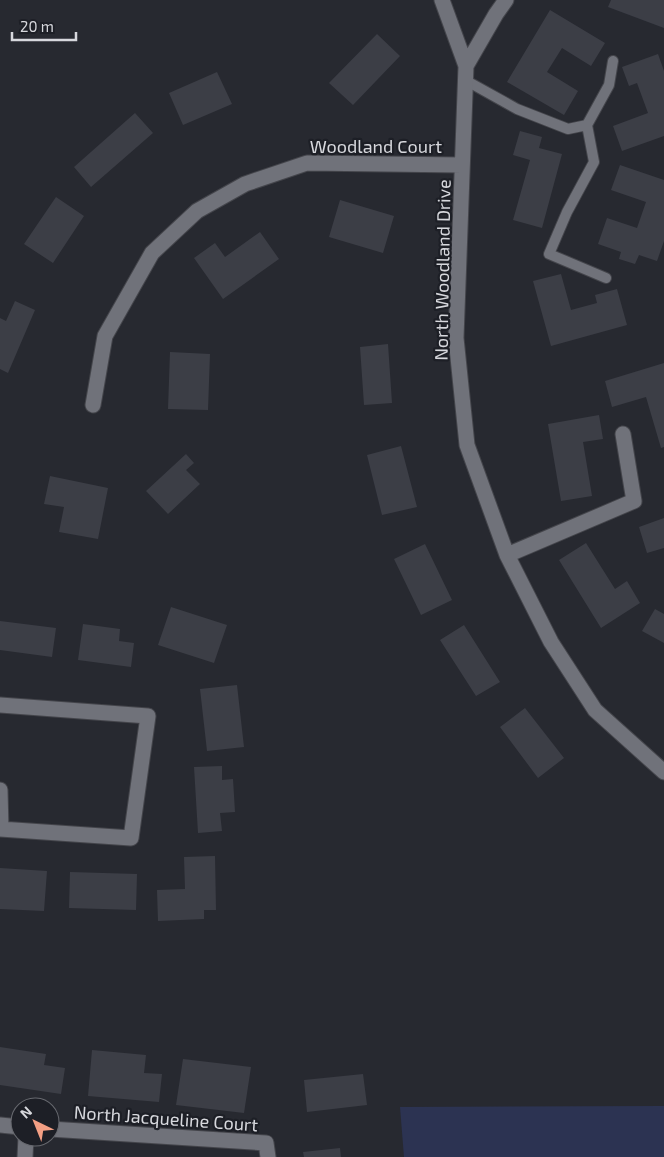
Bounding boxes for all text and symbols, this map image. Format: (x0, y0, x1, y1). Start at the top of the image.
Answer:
scale bar (12, 10, 76, 42)
text: 20 m (20, 17, 54, 35)
street label: Woodland Court (310, 135, 442, 157)
street label: North Woodland Drive (429, 179, 455, 361)
north arrow (10, 1097, 60, 1147)
street label: North Jacqueline Court (73, 1101, 259, 1135)
text: N (16, 1102, 35, 1122)

